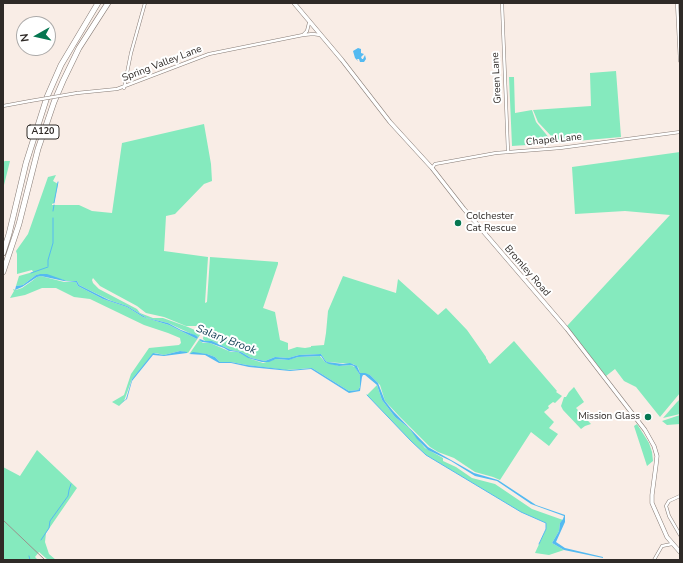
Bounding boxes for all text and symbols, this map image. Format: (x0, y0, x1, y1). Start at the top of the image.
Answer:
north arrow (16, 16, 56, 56)
text: N (17, 32, 33, 43)
street label: Spring Valley Lane (121, 43, 203, 85)
street label: Green Lane (490, 52, 504, 104)
road number: A120 (27, 125, 59, 139)
street label: Chapel Lane (525, 131, 583, 149)
place label: Colchester Cat Rescue (466, 211, 516, 234)
marker: Colchester Cat Rescue (453, 218, 463, 228)
street label: Bromley Road (502, 243, 552, 299)
water label: Salary Brook (194, 322, 258, 358)
place label: Mission Glass (578, 411, 640, 423)
marker: Mission Glass (643, 412, 653, 422)

